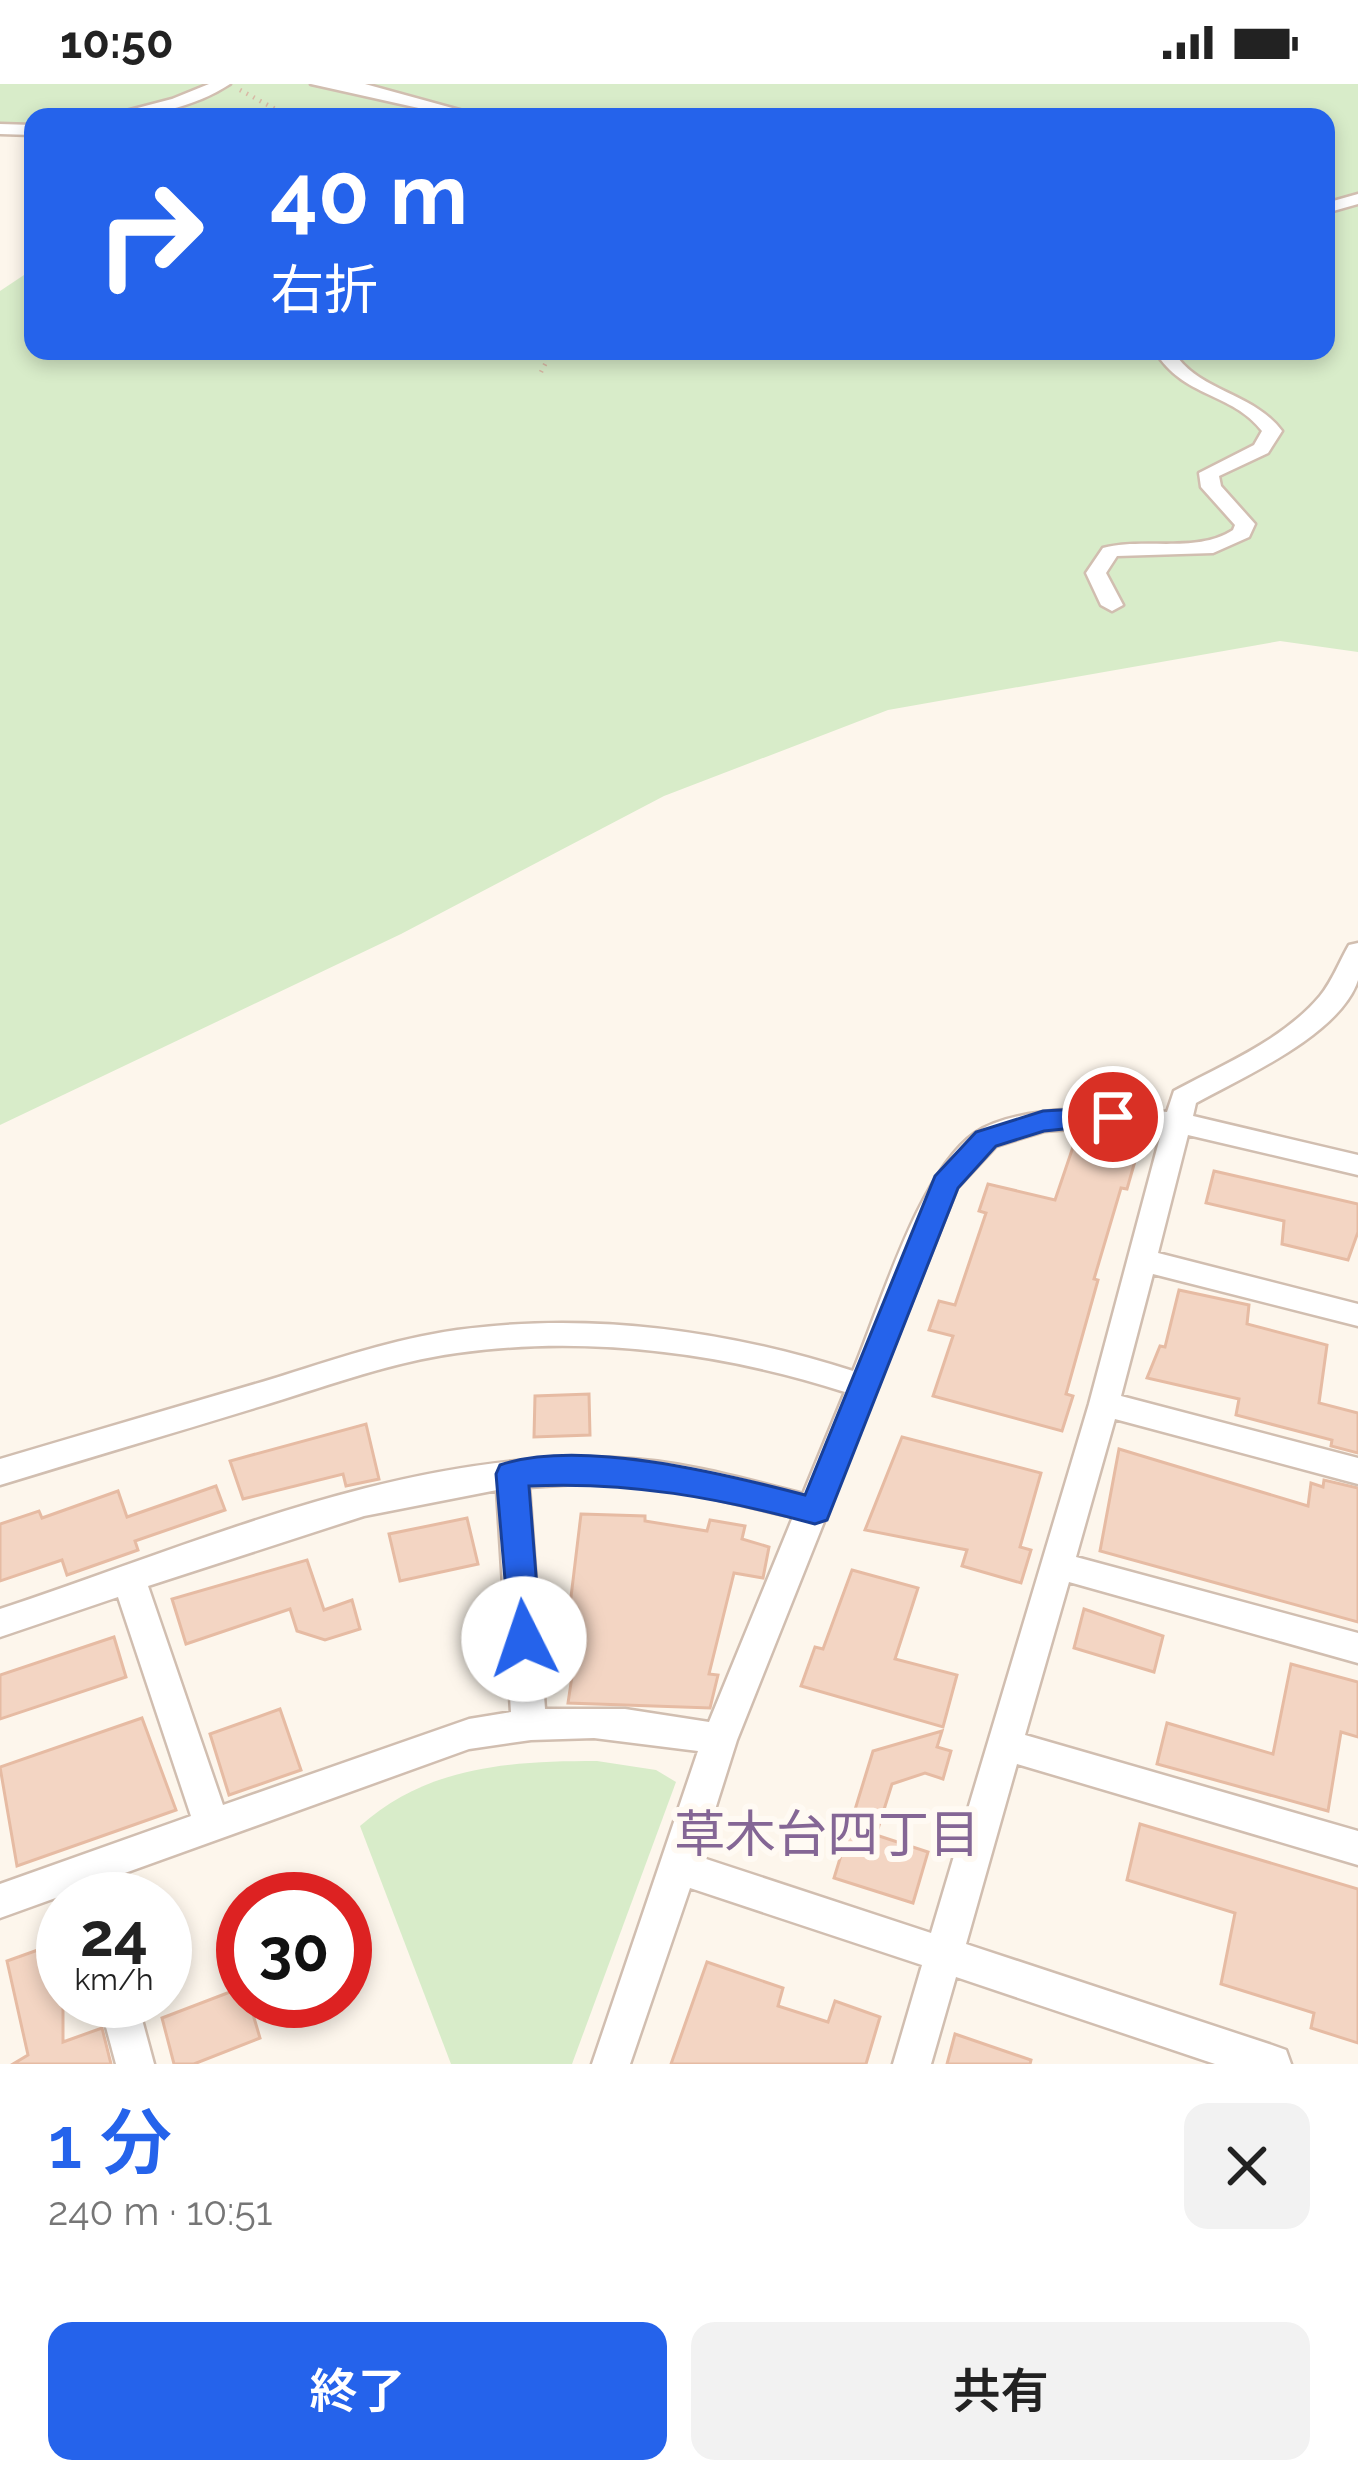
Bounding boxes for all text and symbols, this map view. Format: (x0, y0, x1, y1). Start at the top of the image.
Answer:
text: 10:50 (60, 16, 174, 69)
text: 40 m (270, 145, 468, 244)
icon: right (72, 156, 228, 312)
text: 右折 (270, 258, 378, 322)
pin (1062, 1066, 1164, 1168)
icon: arrive (1080, 1084, 1146, 1150)
position arrow (461, 1576, 587, 1702)
district label: 草木台四丁目 (674, 1804, 980, 1864)
speed limit sign: 30 (216, 1872, 372, 2028)
text: 24 (80, 1900, 148, 1970)
text: km/h (74, 1962, 154, 1997)
text: 1 分 (48, 2100, 172, 2185)
button: close (1184, 2103, 1310, 2229)
text: 240 m · 10:51 (48, 2188, 272, 2234)
button: 終了 (48, 2322, 667, 2460)
button: 共有 (691, 2322, 1310, 2460)

